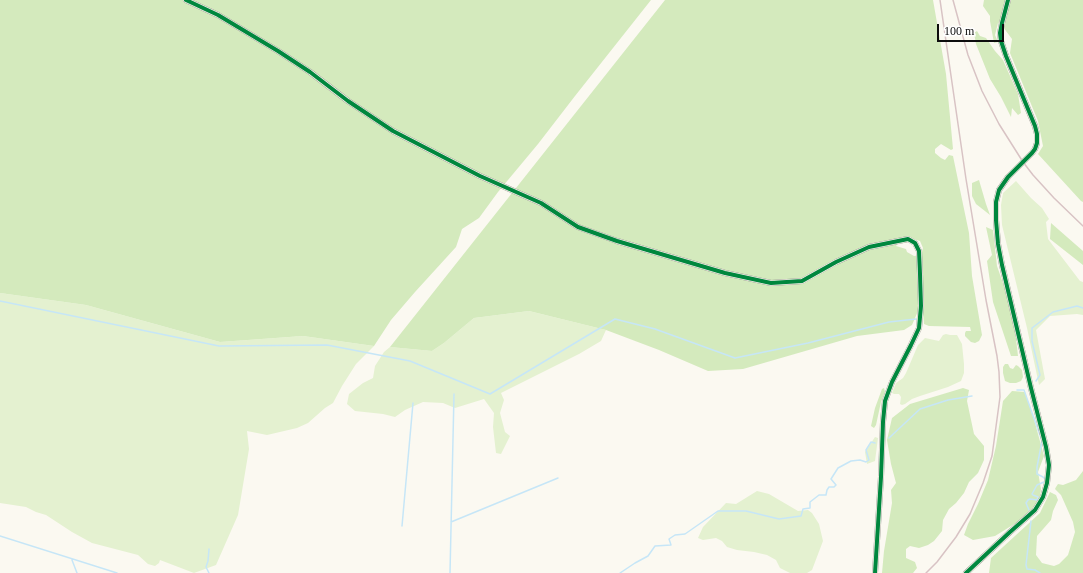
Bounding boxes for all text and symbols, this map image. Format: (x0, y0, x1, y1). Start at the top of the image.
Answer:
scale bar (939, 16, 1006, 42)
text: 100 m (944, 24, 974, 38)

